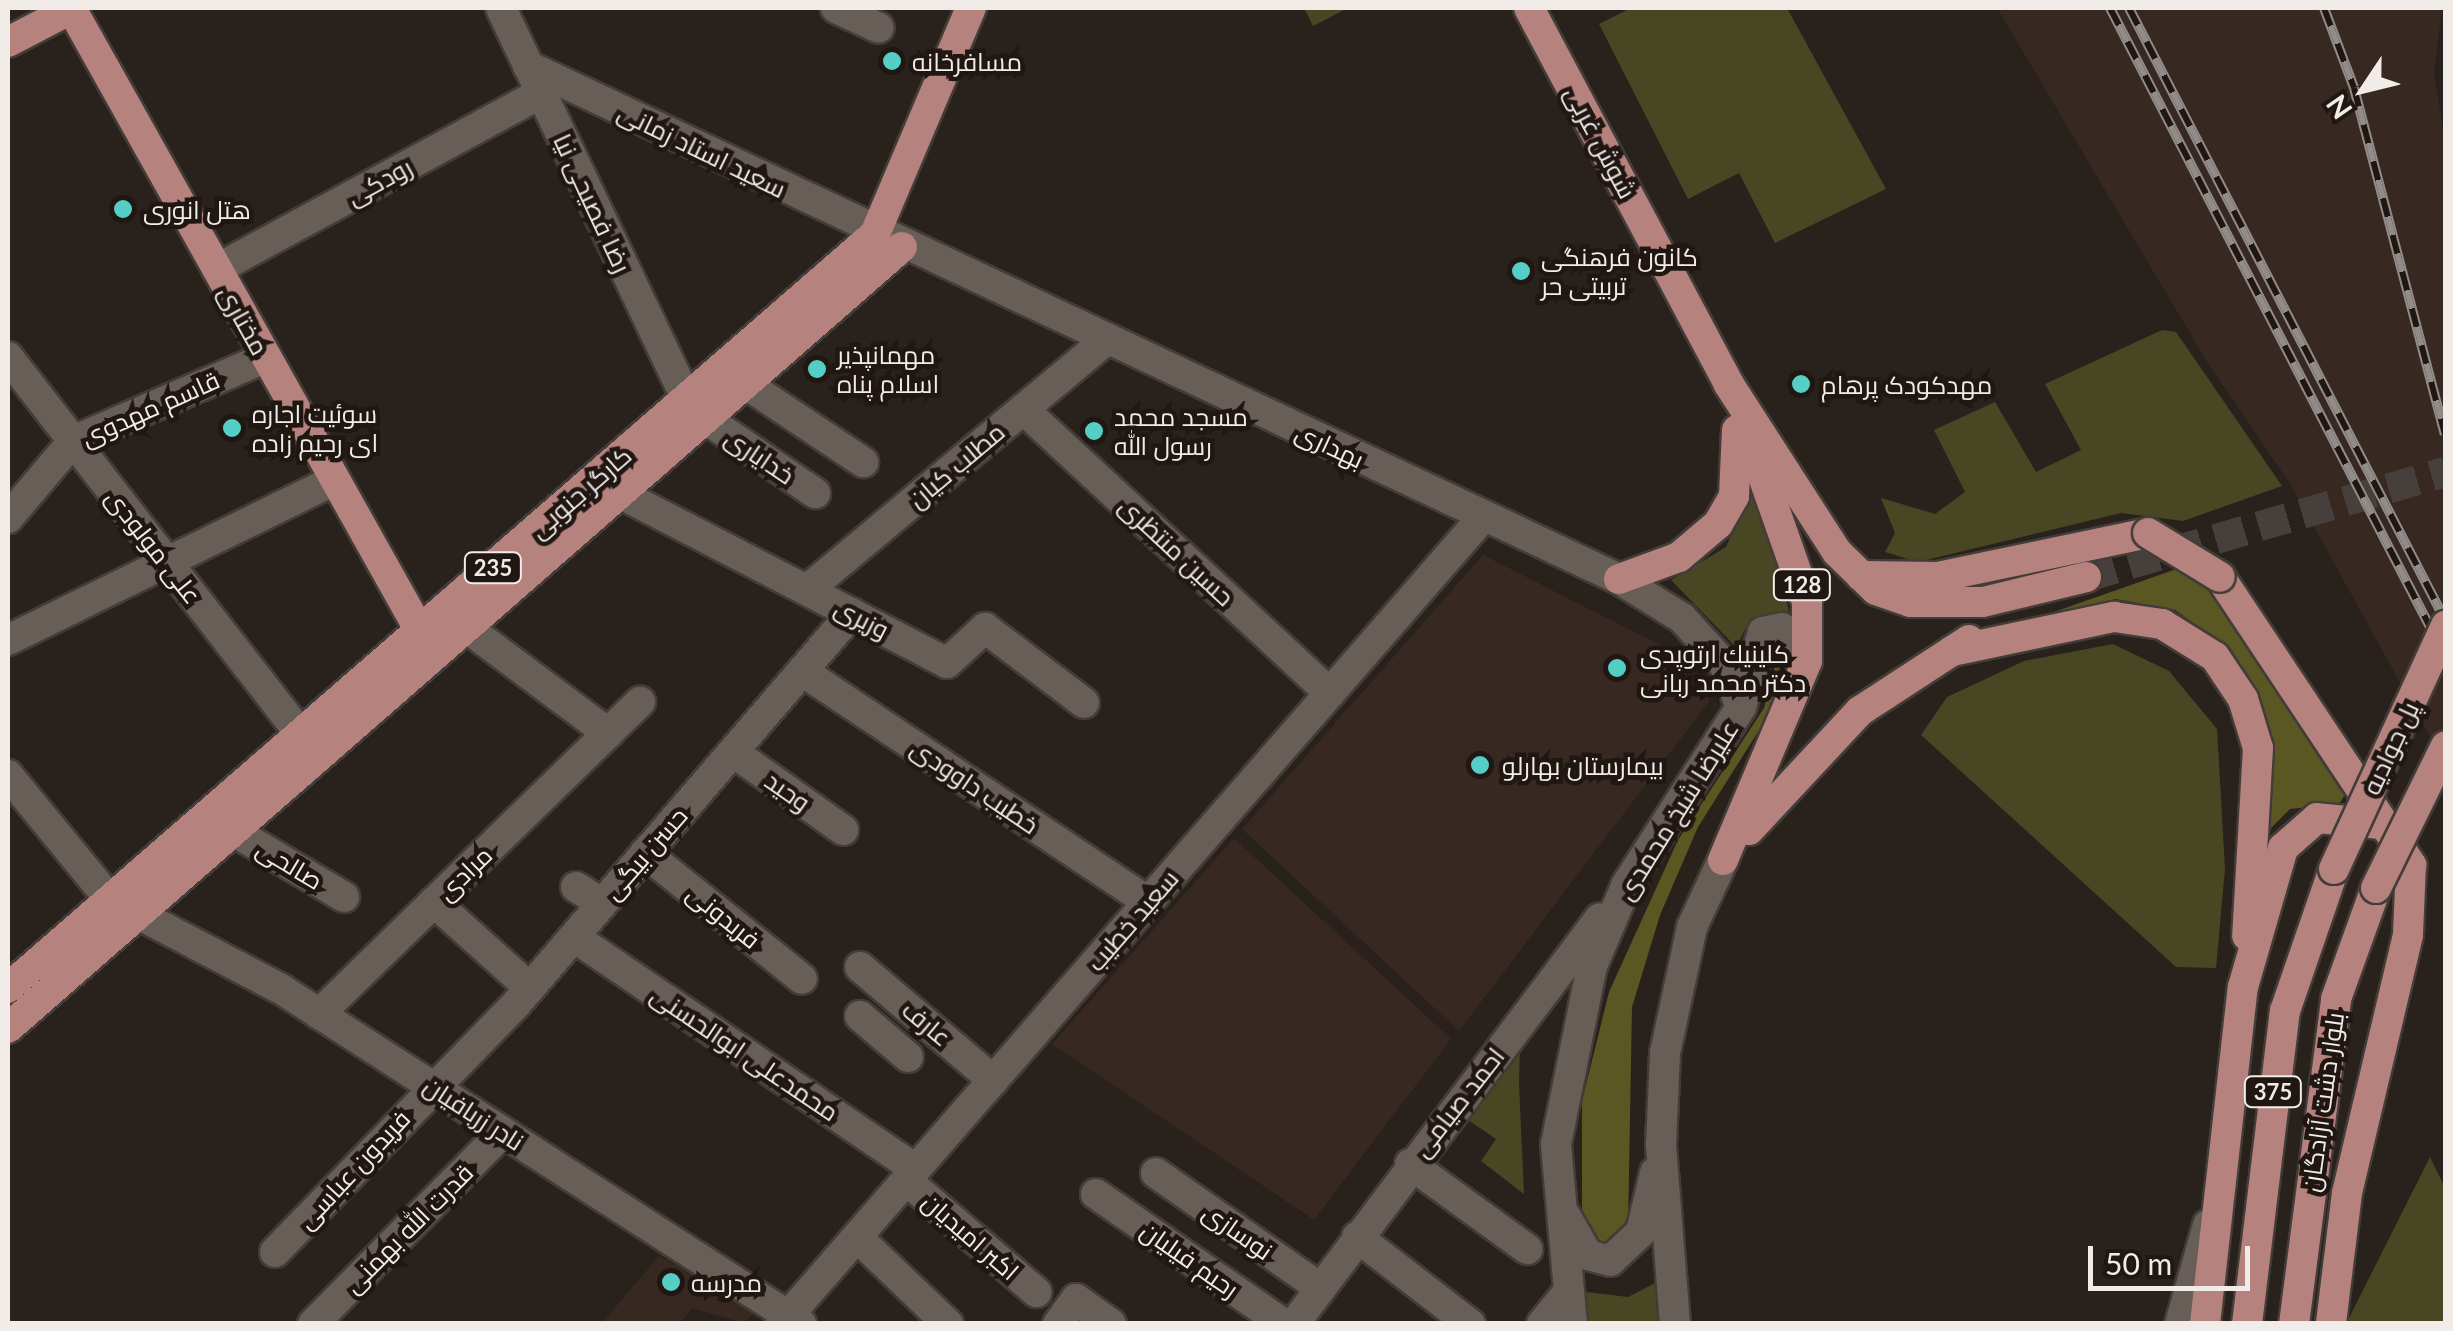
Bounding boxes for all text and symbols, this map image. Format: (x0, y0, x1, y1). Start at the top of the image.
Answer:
north arrow (2313, 40, 2413, 140)
place label: مسافرخانه (912, 46, 1022, 76)
marker: مسافرخانه (881, 50, 903, 72)
street label: شوش غربی (1559, 81, 1643, 203)
text: N (2318, 89, 2359, 126)
street label: سعید استاد زمانی (613, 96, 791, 204)
street label: رضا فصیحی نیا (548, 129, 638, 277)
street label: رودکی (341, 151, 417, 211)
place label: هتل انوری (143, 194, 251, 224)
marker: هتل انوری (112, 198, 134, 220)
place label: کانون فرهنگی تربیتی حر (1541, 242, 1698, 301)
marker: کانون فرهنگی تربیتی حر (1510, 260, 1532, 282)
street label: مختاری (213, 280, 275, 360)
place label: مهمانپذیر اسلام پناه (837, 340, 939, 399)
marker: مهمانپذیر اسلام پناه (806, 358, 828, 380)
street label: قاسم مهدوی (76, 364, 224, 452)
place label: مهدکودک پرهام (1821, 369, 1992, 399)
marker: مهدکودک پرهام (1790, 373, 1812, 395)
place label: سوئیت اجاره ای رحیم زاده (252, 399, 378, 458)
place label: مسجد محمد رسول الله (1114, 402, 1248, 461)
street label: مطلب کیان (902, 416, 1010, 514)
street label: بهداری (1291, 416, 1369, 474)
marker: سوئیت اجاره ای رحیم زاده (221, 417, 243, 439)
marker: مسجد محمد رسول الله (1083, 420, 1105, 442)
street label: خدایاری (720, 422, 800, 490)
street label: کارگر جنوبی (523, 440, 637, 544)
street label: علی مولودی (100, 483, 208, 609)
street label: حسین منتظری (1113, 490, 1241, 612)
road number: 235 (463, 551, 523, 585)
road number: 128 (1772, 568, 1832, 602)
street label: وزیری (830, 592, 894, 644)
place label: كلينيك ارتوپدى دكتر محمد ربانى (1640, 639, 1806, 698)
marker: كلينيك ارتوپدى دكتر محمد ربانى (1604, 655, 1630, 681)
street label: پل جوادیه (2356, 697, 2424, 799)
street label: علیرضا شیخ محمدی (1610, 715, 1744, 905)
street label: خطیب داوودی (906, 732, 1044, 840)
place label: بیمارستان بهارلو (1502, 750, 1664, 780)
marker: بیمارستان بهارلو (1467, 752, 1493, 778)
street label: وحید (760, 765, 816, 817)
street label: حسن بیگی (597, 801, 693, 905)
street label: صالحی (251, 833, 329, 895)
street label: مرادی (430, 840, 498, 906)
street label: سعید خطیب (1080, 863, 1184, 977)
street label: فریدونی (681, 878, 767, 954)
street label: محمدعلی ابوالحسنی (645, 979, 845, 1127)
street label: عارف (896, 994, 958, 1052)
street label: بلوار دشت آزادگان (2295, 1010, 2349, 1194)
street label: احمد صیامی (1406, 1041, 1510, 1163)
street label: نادر زربافیان (419, 1070, 529, 1156)
road number: 375 (2243, 1075, 2303, 1109)
street label: فریدون عباسی (290, 1103, 416, 1235)
street label: قدرت الله بهمنی (337, 1157, 479, 1299)
street label: اکبر امیدیان (917, 1186, 1025, 1286)
street label: نوسازی (1197, 1196, 1279, 1266)
street label: رحیم فیلیان (1135, 1215, 1245, 1303)
scale bar (2093, 1226, 2256, 1288)
text: 50 m (2105, 1245, 2172, 1281)
place label: مدرسه (691, 1267, 762, 1297)
marker: مدرسه (660, 1271, 682, 1293)

